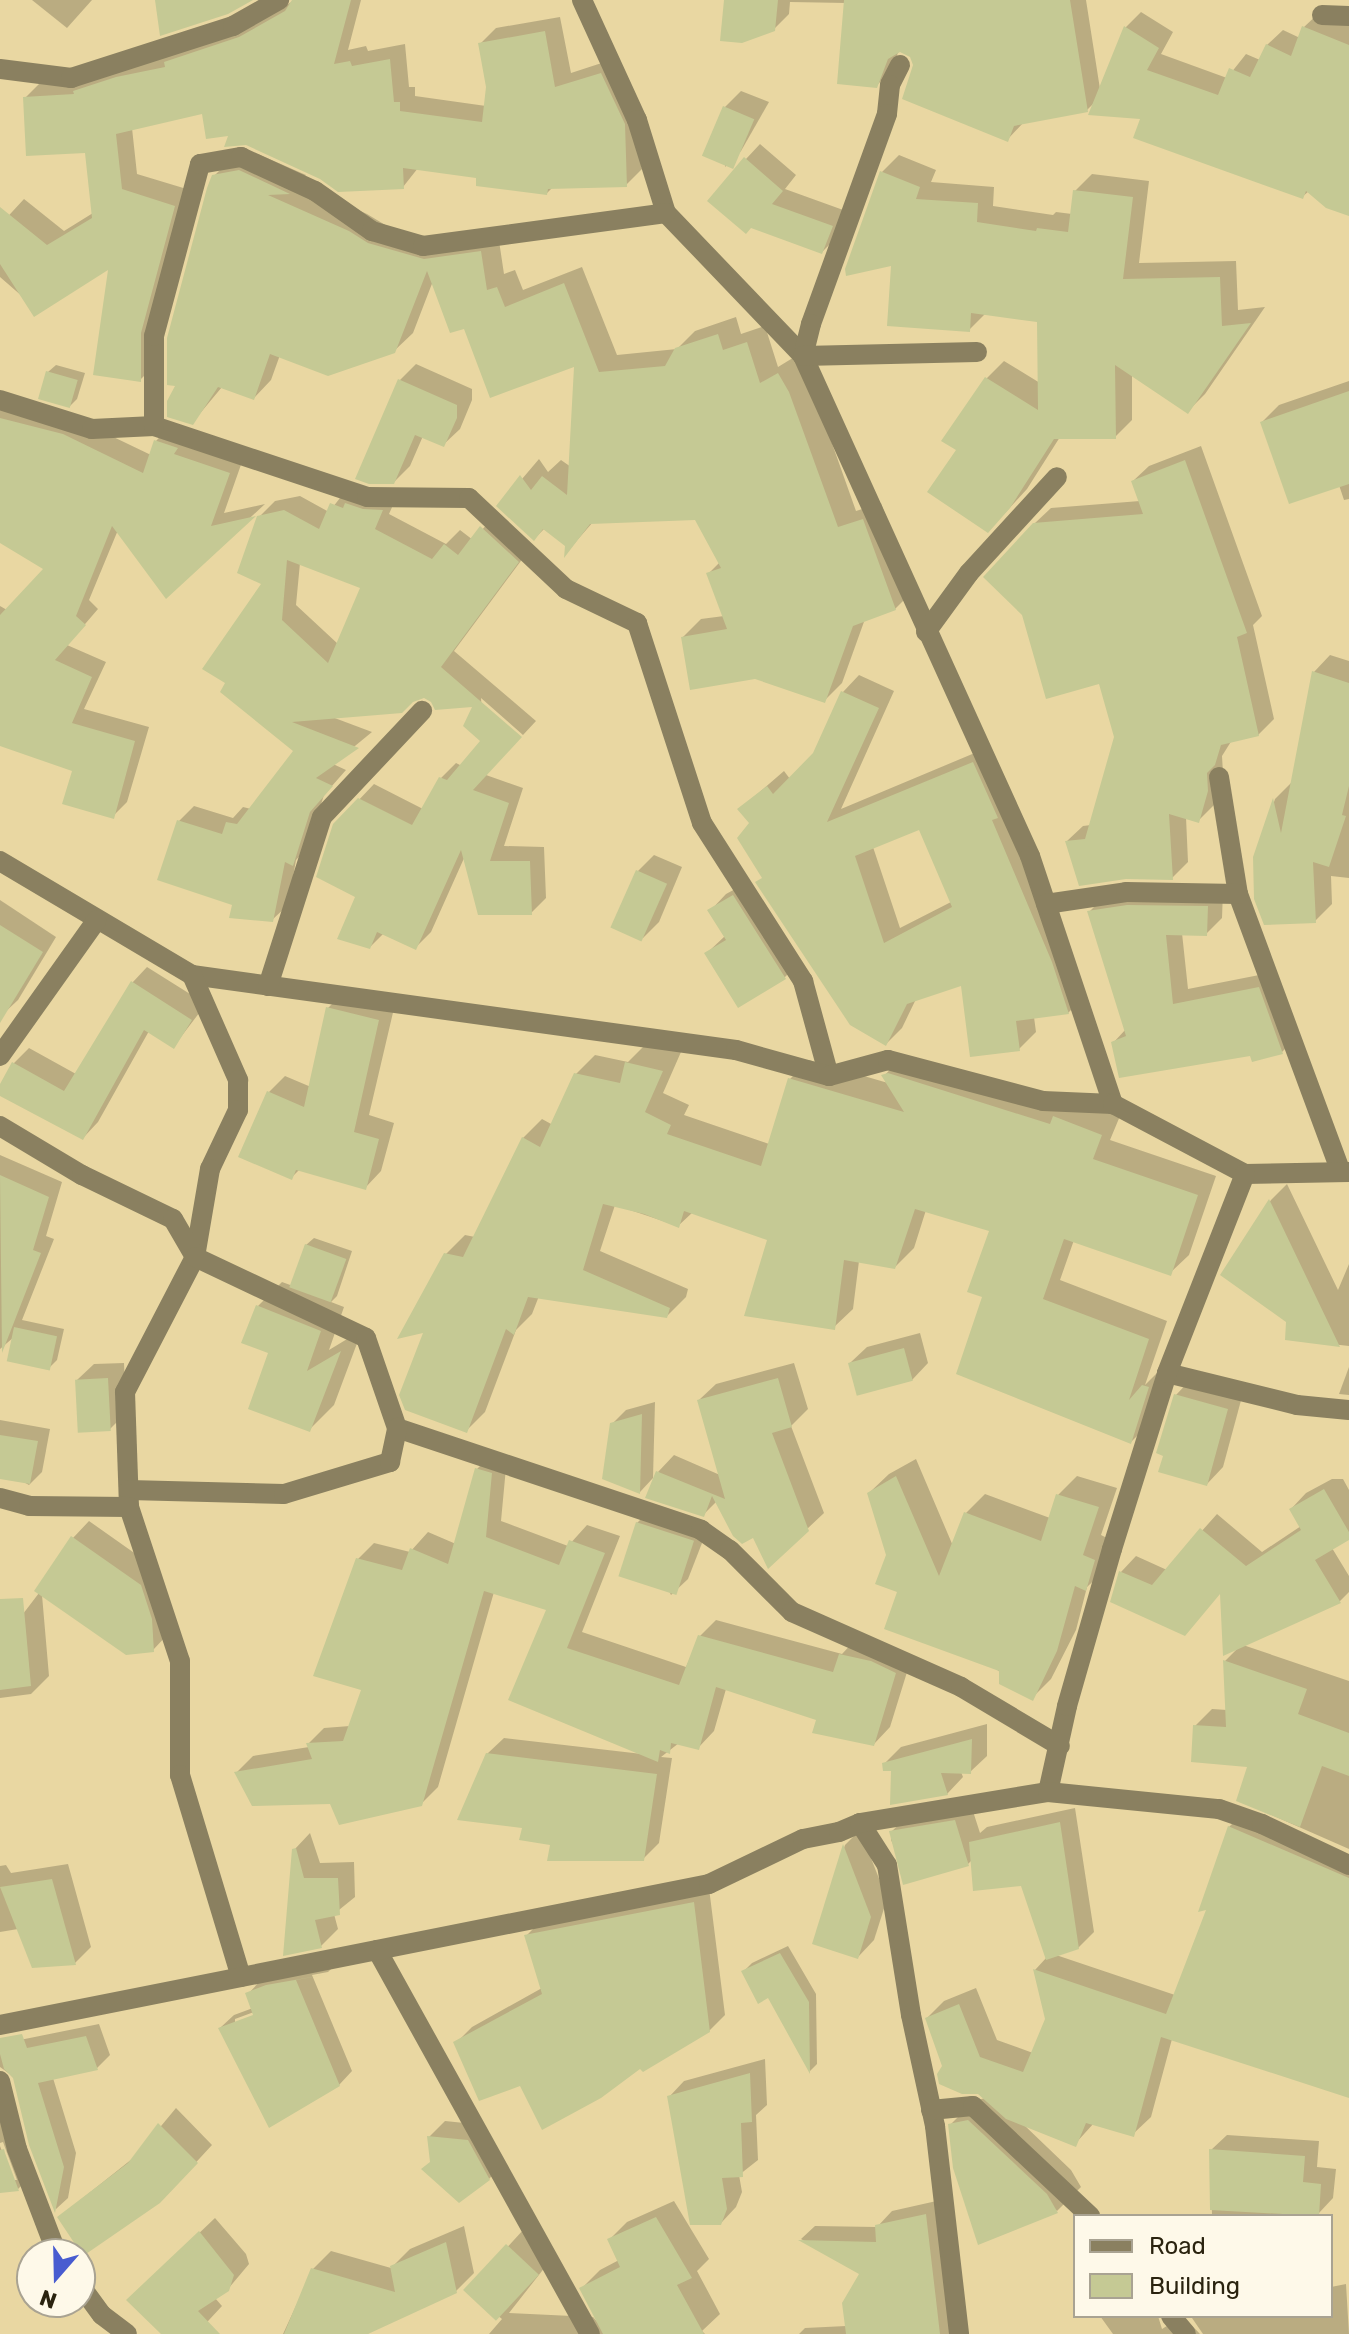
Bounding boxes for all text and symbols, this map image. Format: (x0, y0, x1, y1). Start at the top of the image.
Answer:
legend (1073, 2214, 1333, 2318)
text: Road (1149, 2232, 1206, 2260)
north arrow (16, 2238, 96, 2318)
text: Building (1149, 2272, 1240, 2300)
text: N (36, 2284, 60, 2315)

